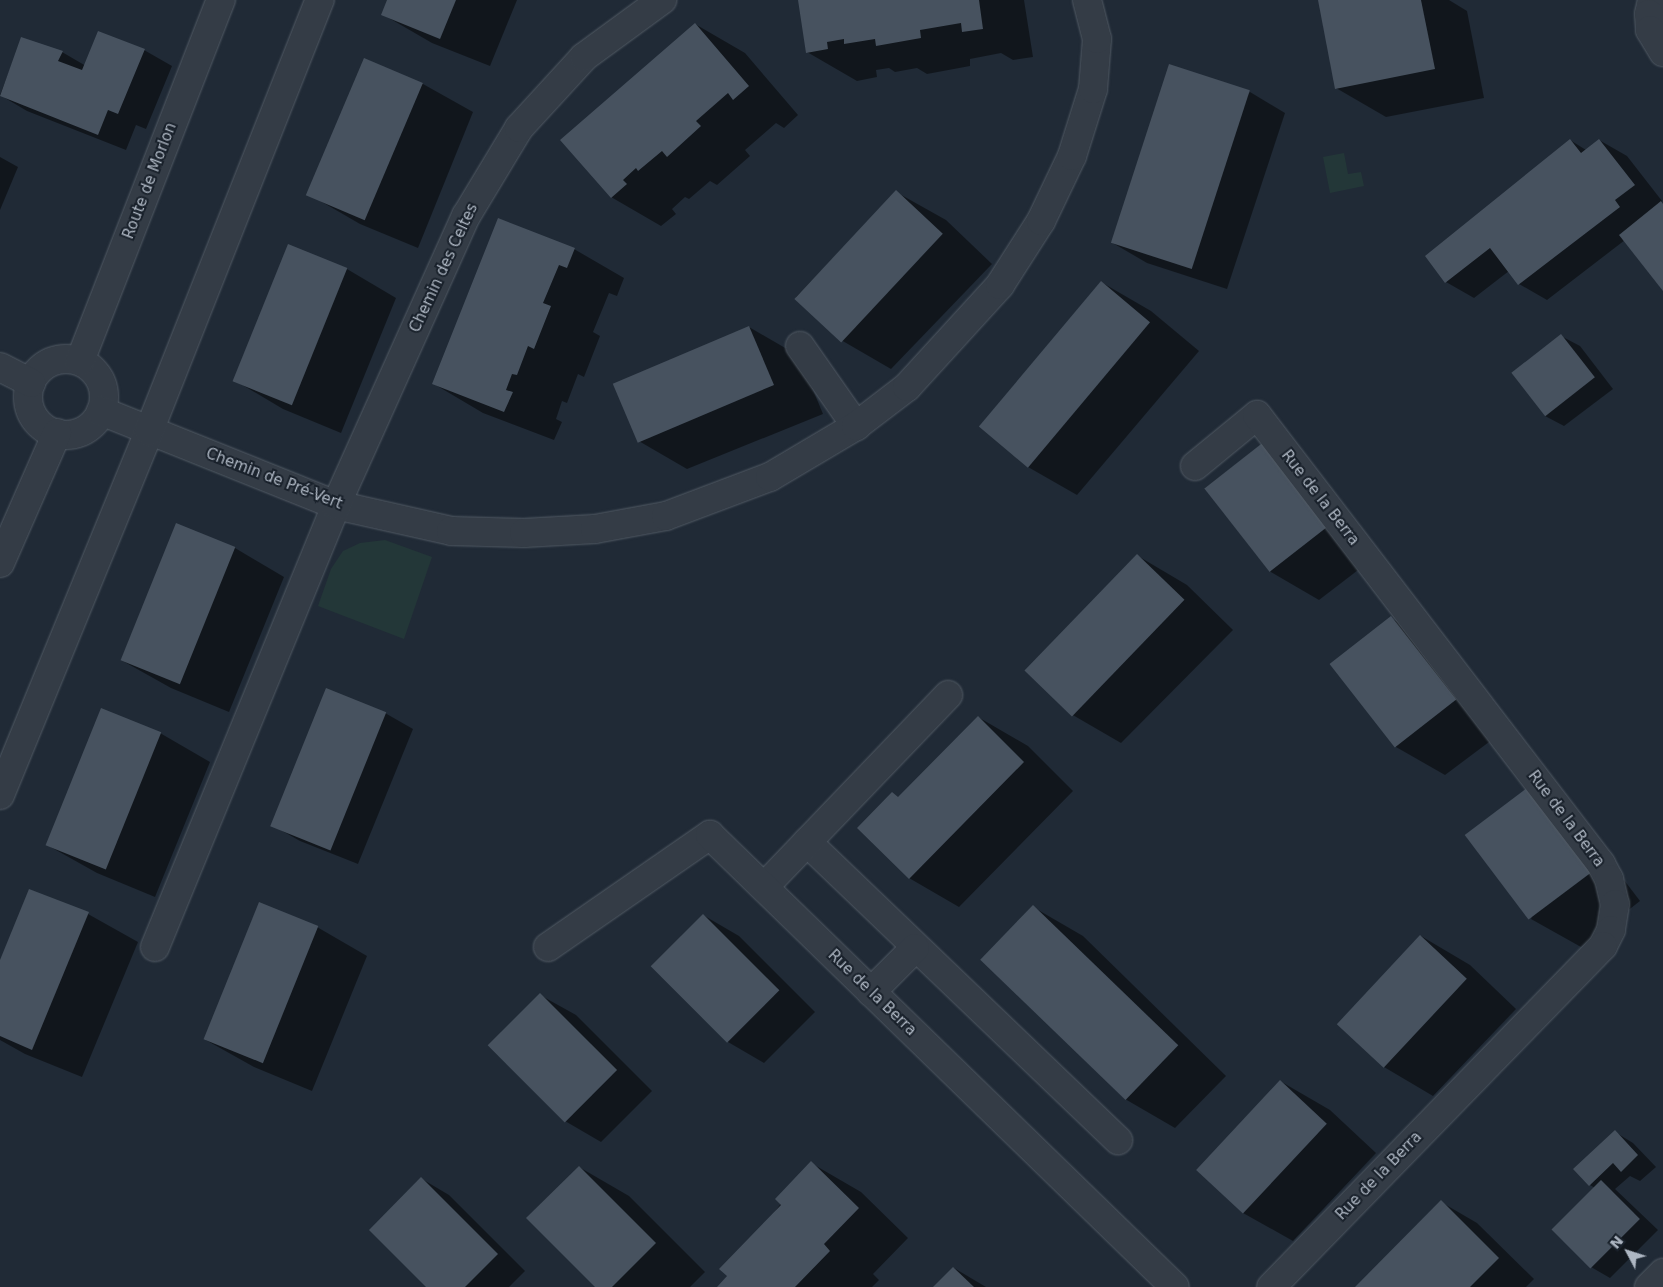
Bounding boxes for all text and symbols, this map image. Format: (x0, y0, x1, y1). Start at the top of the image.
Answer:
street label: Route de Morlon (120, 120, 180, 242)
street label: Chemin des Celtes (406, 201, 482, 335)
street label: Chemin de Pré-Vert (203, 445, 345, 513)
street label: Rue de la Berra (1277, 447, 1363, 549)
street label: Rue de la Berra (1524, 767, 1608, 871)
street label: Rue de la Berra (824, 946, 920, 1040)
street label: Rue de la Berra (1332, 1128, 1426, 1224)
north arrow (1603, 1227, 1653, 1277)
text: N (1607, 1233, 1626, 1252)

